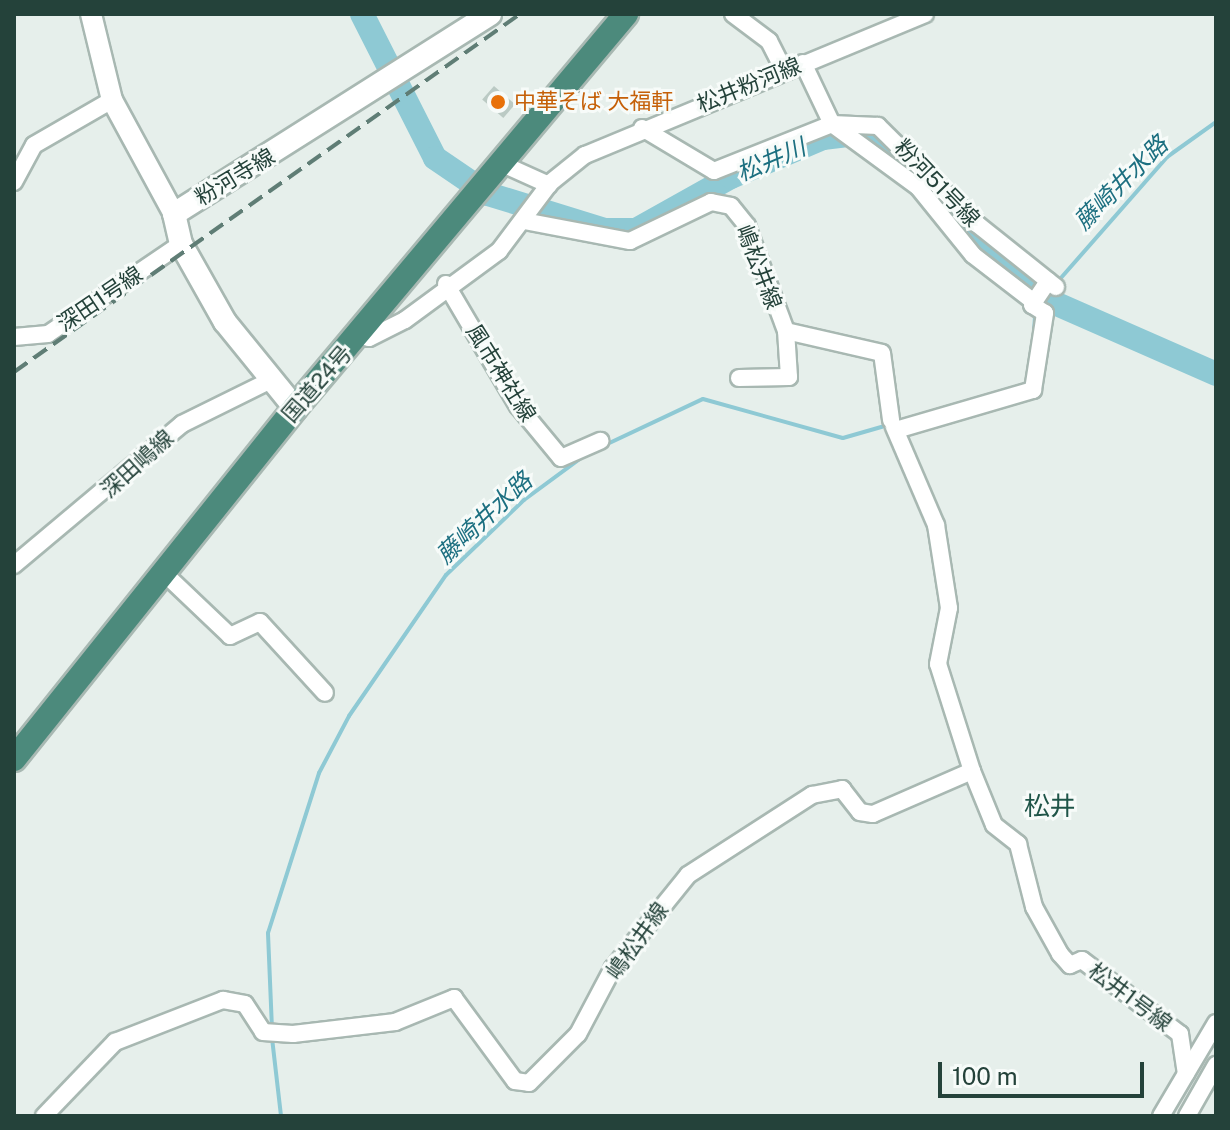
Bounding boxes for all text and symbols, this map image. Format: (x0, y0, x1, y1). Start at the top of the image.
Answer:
street label: 松井粉河線 (693, 52, 805, 118)
place label: 中華そば 大福軒 (514, 89, 673, 115)
marker: 中華そば 大福軒 (489, 93, 507, 111)
water label: 藤崎井水路 (1068, 130, 1174, 236)
water label: 松井川 (732, 133, 810, 187)
street label: 粉河51号線 (889, 134, 985, 232)
street label: 粉河寺線 (190, 143, 280, 211)
street label: 嶋松井線 (731, 221, 787, 313)
street label: 深田1号線 (52, 261, 148, 337)
street label: 風市神社線 (461, 319, 541, 427)
street label: 国道24号 (277, 340, 357, 428)
street label: 深田嶋線 (95, 425, 179, 503)
water label: 藤崎井水路 (430, 467, 538, 569)
district label: 松井 (1024, 790, 1076, 822)
street label: 嶋松井線 (600, 898, 674, 984)
street label: 松井1号線 (1083, 957, 1177, 1037)
scale bar (942, 1046, 1148, 1096)
text: 100 m (952, 1062, 1018, 1090)

